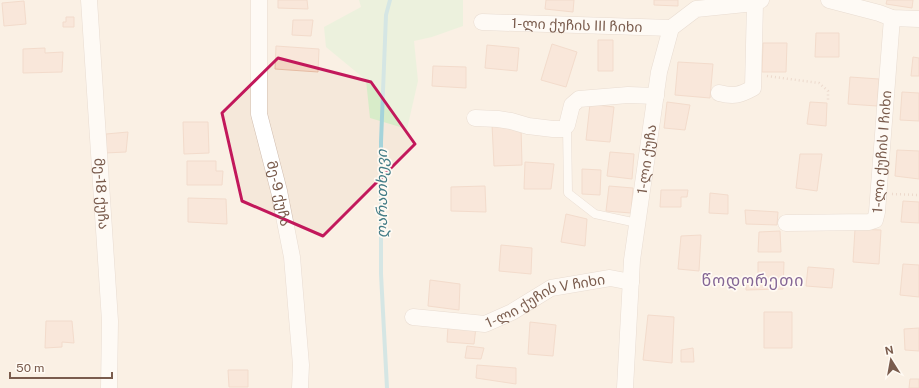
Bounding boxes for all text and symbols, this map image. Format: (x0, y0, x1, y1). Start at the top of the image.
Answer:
street label: 1-ლი ქუჩის III ჩიხი (511, 15, 643, 35)
street label: 1-ლი ქუჩის I ჩიხი (869, 90, 894, 214)
street label: 1-ლი ქუჩა (634, 123, 659, 195)
water label: ღარათხევი (373, 148, 391, 238)
street label: მე-18 ქუჩა (91, 157, 112, 230)
street label: მე-9 ქუჩა (263, 159, 294, 228)
street label: 1-ლი ქუჩის V ჩიხი (483, 271, 606, 331)
district label: წოდორეთი (702, 271, 804, 291)
north arrow (871, 340, 911, 380)
text: N (884, 343, 894, 357)
scale bar (10, 354, 112, 380)
text: 50 m (16, 361, 44, 375)

